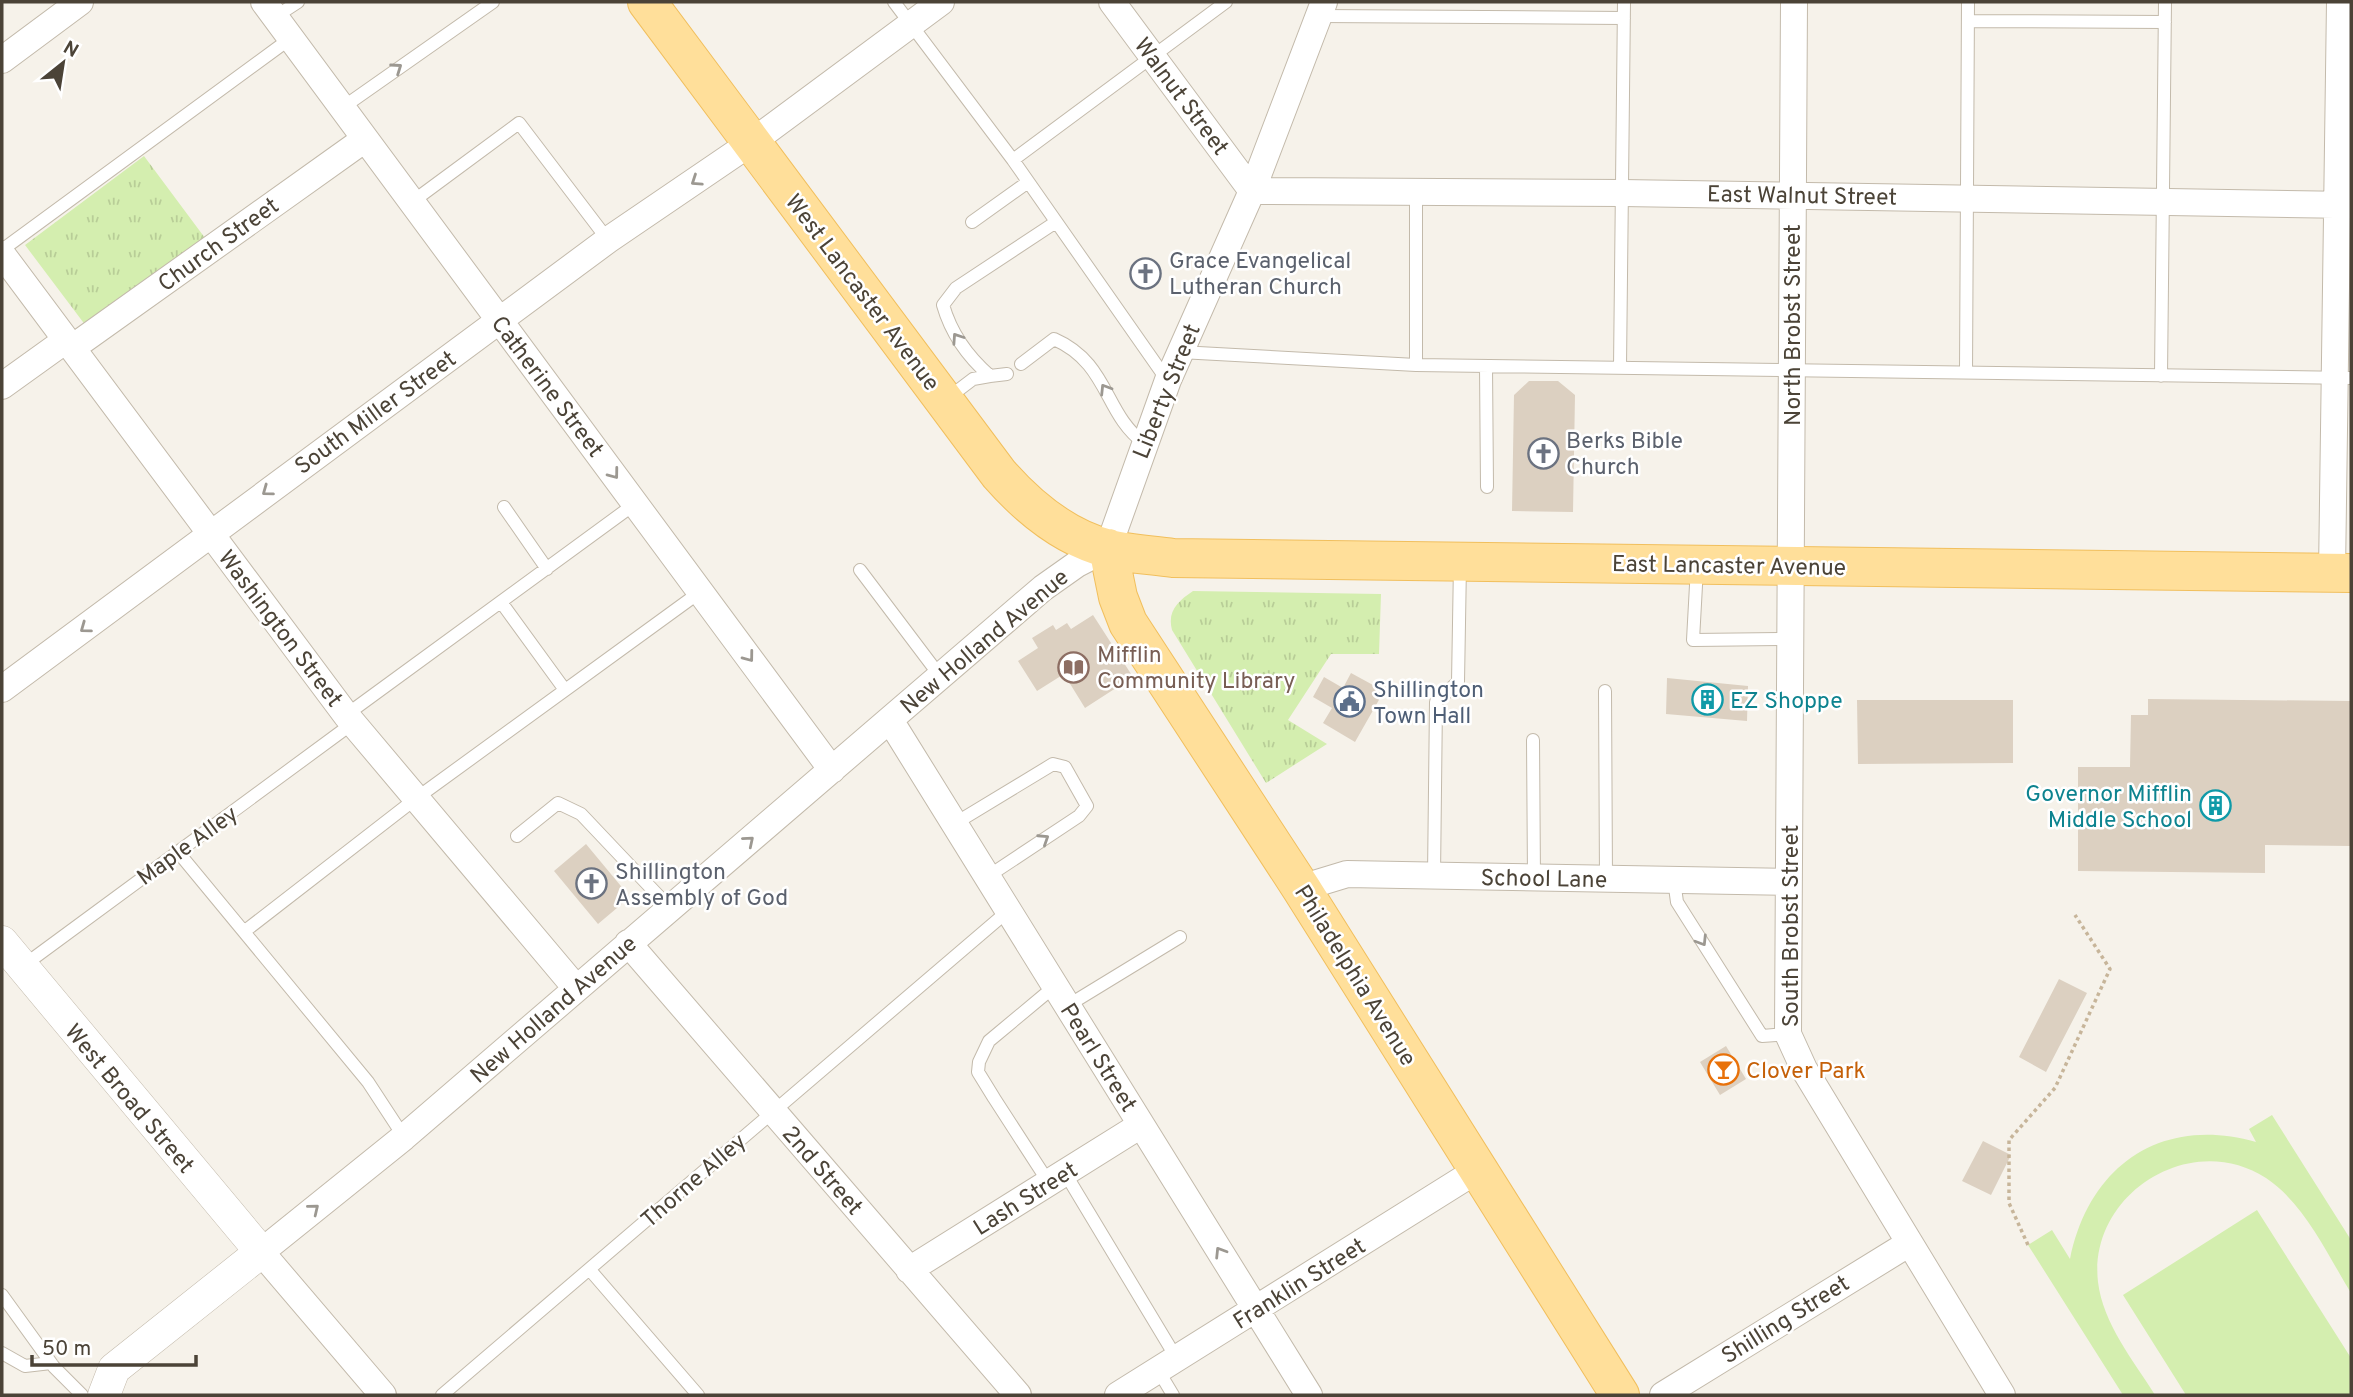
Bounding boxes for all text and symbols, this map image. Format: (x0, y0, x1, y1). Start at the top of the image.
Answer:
north arrow (28, 28, 98, 98)
street label: Walnut Street (1126, 33, 1234, 162)
text: N (59, 36, 82, 64)
one-way arrow (390, 63, 403, 76)
one-way arrow (691, 173, 704, 185)
street label: East Walnut Street (1707, 181, 1897, 214)
street label: West Lancaster Avenue (777, 189, 945, 398)
street label: Church Street (153, 192, 286, 300)
street label: North Brobst Street (1780, 224, 1809, 426)
place label: Grace Evangelical Lutheran Church (1169, 248, 1351, 303)
church icon: Grace Evangelical Lutheran Church (1129, 256, 1163, 290)
street label: Catherine Street (483, 311, 609, 464)
street label: Liberty Street (1128, 320, 1209, 464)
one-way arrow (953, 333, 966, 346)
street label: South Miller Street (290, 346, 463, 482)
one-way arrow (1101, 383, 1114, 396)
place label: Berks Bible Church (1566, 428, 1683, 483)
church icon: Berks Bible Church (1526, 436, 1560, 470)
one-way arrow (606, 466, 618, 479)
one-way arrow (262, 483, 275, 495)
street label: Washington Street (210, 545, 348, 714)
street label: East Lancaster Avenue (1612, 551, 1846, 584)
street label: New Holland Avenue (895, 564, 1076, 722)
one-way arrow (81, 620, 93, 632)
place label: Mifflin Community Library (1097, 642, 1295, 697)
one-way arrow (741, 649, 753, 662)
library icon: Mifflin Community Library (1057, 650, 1091, 684)
place label: Shillington Town Hall (1373, 677, 1484, 732)
building icon: EZ Shoppe (1690, 683, 1724, 717)
public building icon: Shillington Town Hall (1333, 685, 1367, 719)
place label: EZ Shoppe (1730, 688, 1843, 717)
place label: Governor Mifflin Middle School (2025, 781, 2192, 836)
building icon: Governor Mifflin Middle School (2198, 789, 2232, 823)
street label: Maple Alley (132, 801, 245, 893)
street label: South Brobst Street (1778, 825, 1807, 1027)
one-way arrow (1036, 835, 1049, 848)
one-way arrow (741, 837, 754, 849)
place label: Shillington Assembly of God (615, 859, 788, 914)
street label: School Lane (1480, 865, 1607, 896)
church icon: Shillington Assembly of God (575, 867, 609, 901)
street label: Philadelphia Avenue (1286, 880, 1421, 1072)
street label: New Holland Avenue (465, 931, 644, 1091)
one-way arrow (1694, 933, 1706, 946)
street label: Pearl Street (1052, 999, 1142, 1118)
street label: West Broad Street (57, 1019, 199, 1180)
bar icon: Clover Park (1706, 1053, 1740, 1087)
place label: Clover Park (1746, 1058, 1866, 1087)
street label: 2nd Street (774, 1121, 868, 1222)
street label: Thorne Alley (636, 1128, 753, 1236)
street label: Lash Street (969, 1157, 1084, 1244)
one-way arrow (305, 1205, 318, 1217)
street label: Franklin Street (1229, 1233, 1372, 1337)
one-way arrow (1215, 1246, 1228, 1259)
street label: Shilling Street (1717, 1270, 1856, 1372)
scale bar (32, 1324, 196, 1368)
text: 50 m (42, 1336, 91, 1363)

